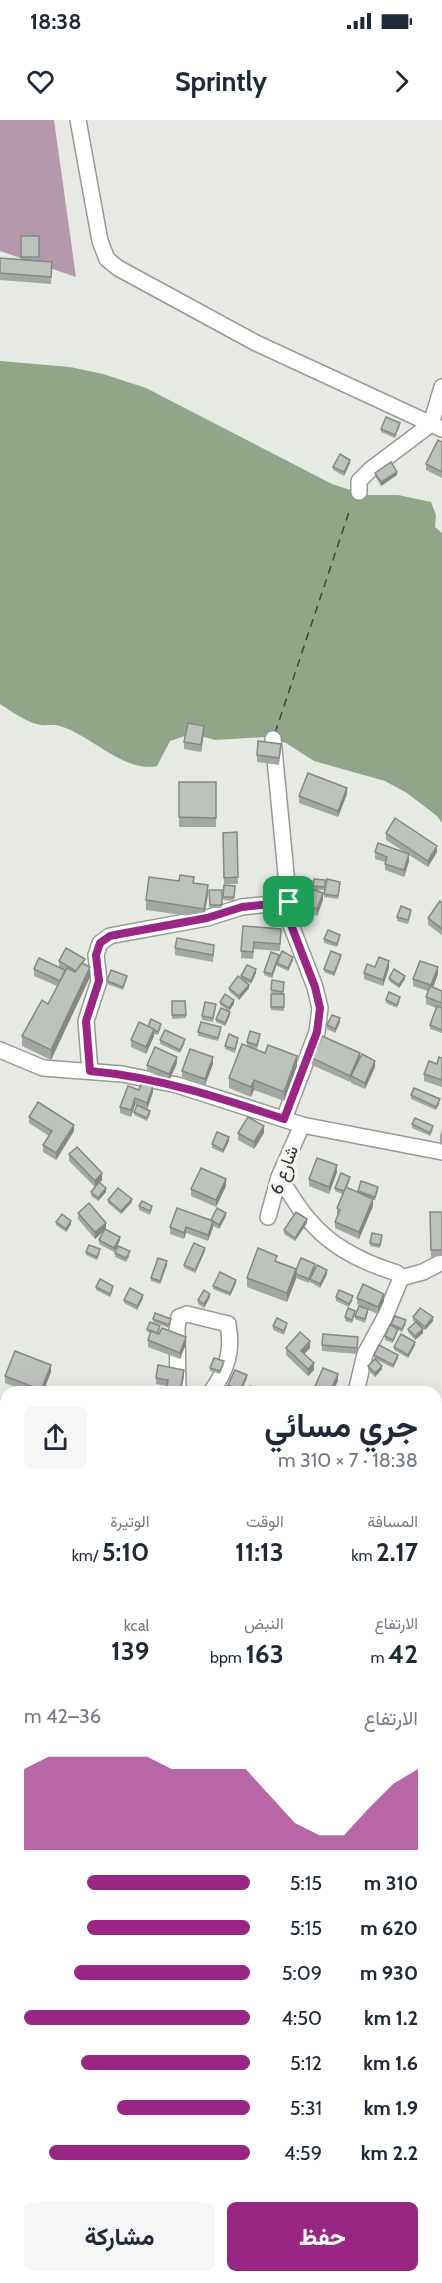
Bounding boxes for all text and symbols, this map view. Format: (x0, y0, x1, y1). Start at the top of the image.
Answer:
text: 18:38 (30, 8, 81, 35)
icon: heart (24, 65, 57, 98)
text: Sprintly (175, 65, 267, 98)
icon: forward (385, 65, 418, 98)
pin (263, 876, 314, 927)
icon: arrive (272, 885, 305, 918)
street label: شارع 6 (265, 1143, 304, 1198)
text: جري مسائي (264, 1405, 418, 1445)
button: share (24, 1406, 87, 1469)
text: 18:38 · 7 × 310 m (278, 1448, 418, 1472)
text: الوتيرة (110, 1512, 149, 1531)
text: الوقت (246, 1512, 284, 1531)
text: المسافة (367, 1512, 418, 1531)
text: 5:10 (102, 1536, 149, 1568)
text: 11:13 (235, 1536, 284, 1568)
text: 2.17 (376, 1536, 418, 1568)
text: /km (72, 1546, 102, 1565)
text: km (351, 1546, 376, 1565)
text: النبض (244, 1614, 284, 1633)
text: الارتفاع (375, 1614, 418, 1633)
text: kcal (124, 1616, 149, 1635)
text: 139 (111, 1635, 149, 1667)
text: 163 (245, 1638, 284, 1670)
text: 42 (388, 1638, 418, 1670)
text: bpm (210, 1648, 245, 1667)
text: m (370, 1648, 388, 1667)
text: 36–42 m (24, 1704, 101, 1728)
text: الارتفاع (364, 1706, 418, 1730)
text: 5:15 (290, 1871, 322, 1895)
text: 310 m (364, 1871, 418, 1895)
text: 5:15 (290, 1916, 322, 1940)
text: 620 m (360, 1916, 418, 1940)
text: 5:09 (282, 1961, 322, 1985)
text: 930 m (360, 1961, 418, 1985)
text: 4:50 (282, 2006, 322, 2030)
text: 1.2 km (364, 2006, 418, 2030)
text: 5:12 (290, 2051, 322, 2075)
text: 1.6 km (363, 2051, 418, 2075)
text: 5:31 (290, 2096, 322, 2120)
text: 1.9 km (364, 2096, 418, 2120)
text: 4:59 (284, 2141, 322, 2165)
text: 2.2 km (361, 2141, 418, 2165)
button: مشاركة (24, 2202, 215, 2271)
button: حفظ (227, 2202, 418, 2271)

